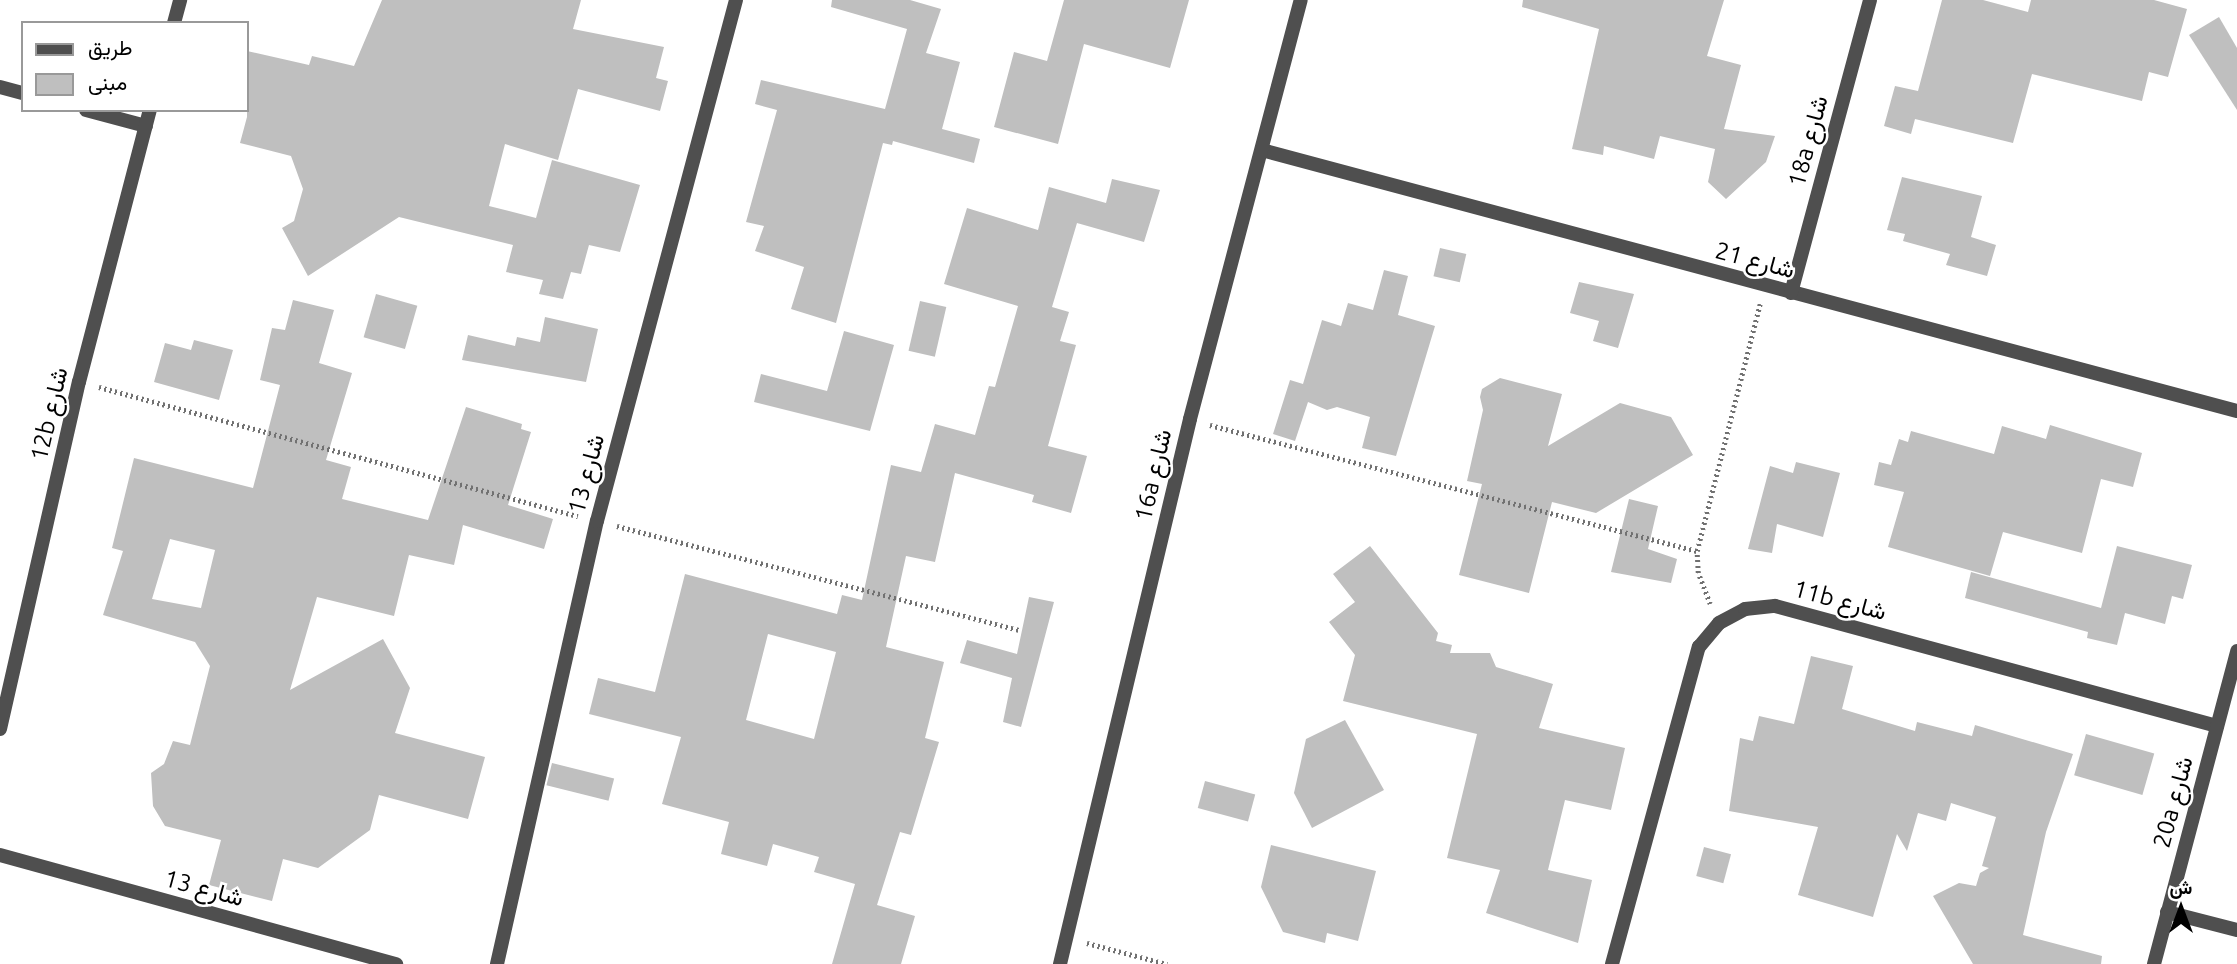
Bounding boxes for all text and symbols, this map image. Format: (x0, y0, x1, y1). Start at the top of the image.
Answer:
legend (21, 21, 248, 112)
text: طريق (88, 35, 133, 59)
text: مبنى (88, 70, 127, 94)
street label: 18a شارع (1782, 92, 1834, 190)
street label: شارع 21 (1712, 236, 1798, 284)
street label: 12b شارع (24, 365, 74, 463)
street label: 16a شارع (1128, 426, 1178, 524)
street label: شارع 13 (562, 431, 610, 517)
street label: 11b شارع (1790, 574, 1890, 626)
street label: 20a شارع (2147, 753, 2199, 851)
street label: شارع 13 (161, 864, 247, 912)
north arrow (2146, 873, 2216, 943)
text: ش (2170, 876, 2192, 898)

